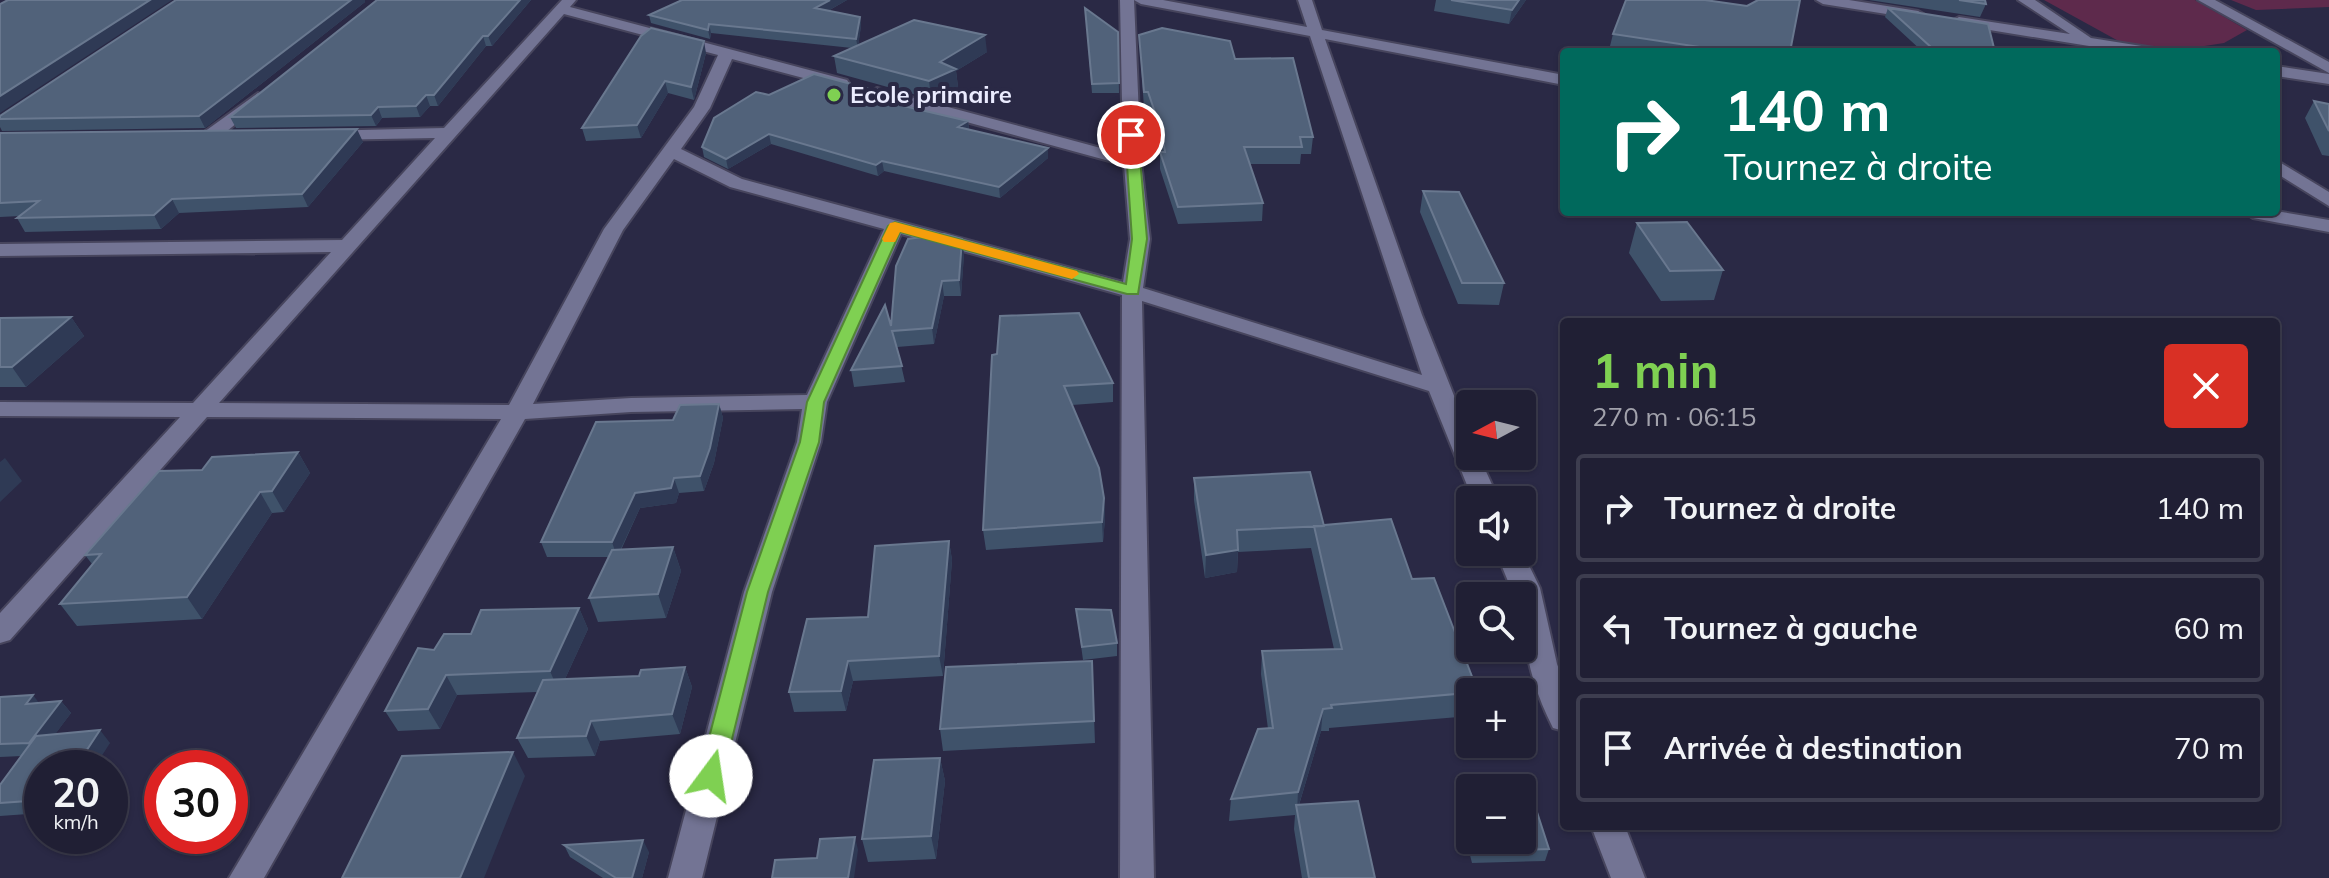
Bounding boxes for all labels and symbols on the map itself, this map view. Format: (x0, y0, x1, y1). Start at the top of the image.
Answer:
place label: Ecole primaire (850, 79, 1012, 109)
marker: Ecole primaire (825, 86, 843, 104)
pin (1097, 101, 1165, 169)
north arrow (1456, 390, 1536, 470)
position arrow (669, 734, 753, 818)
speed limit sign: 30 (144, 750, 248, 854)

